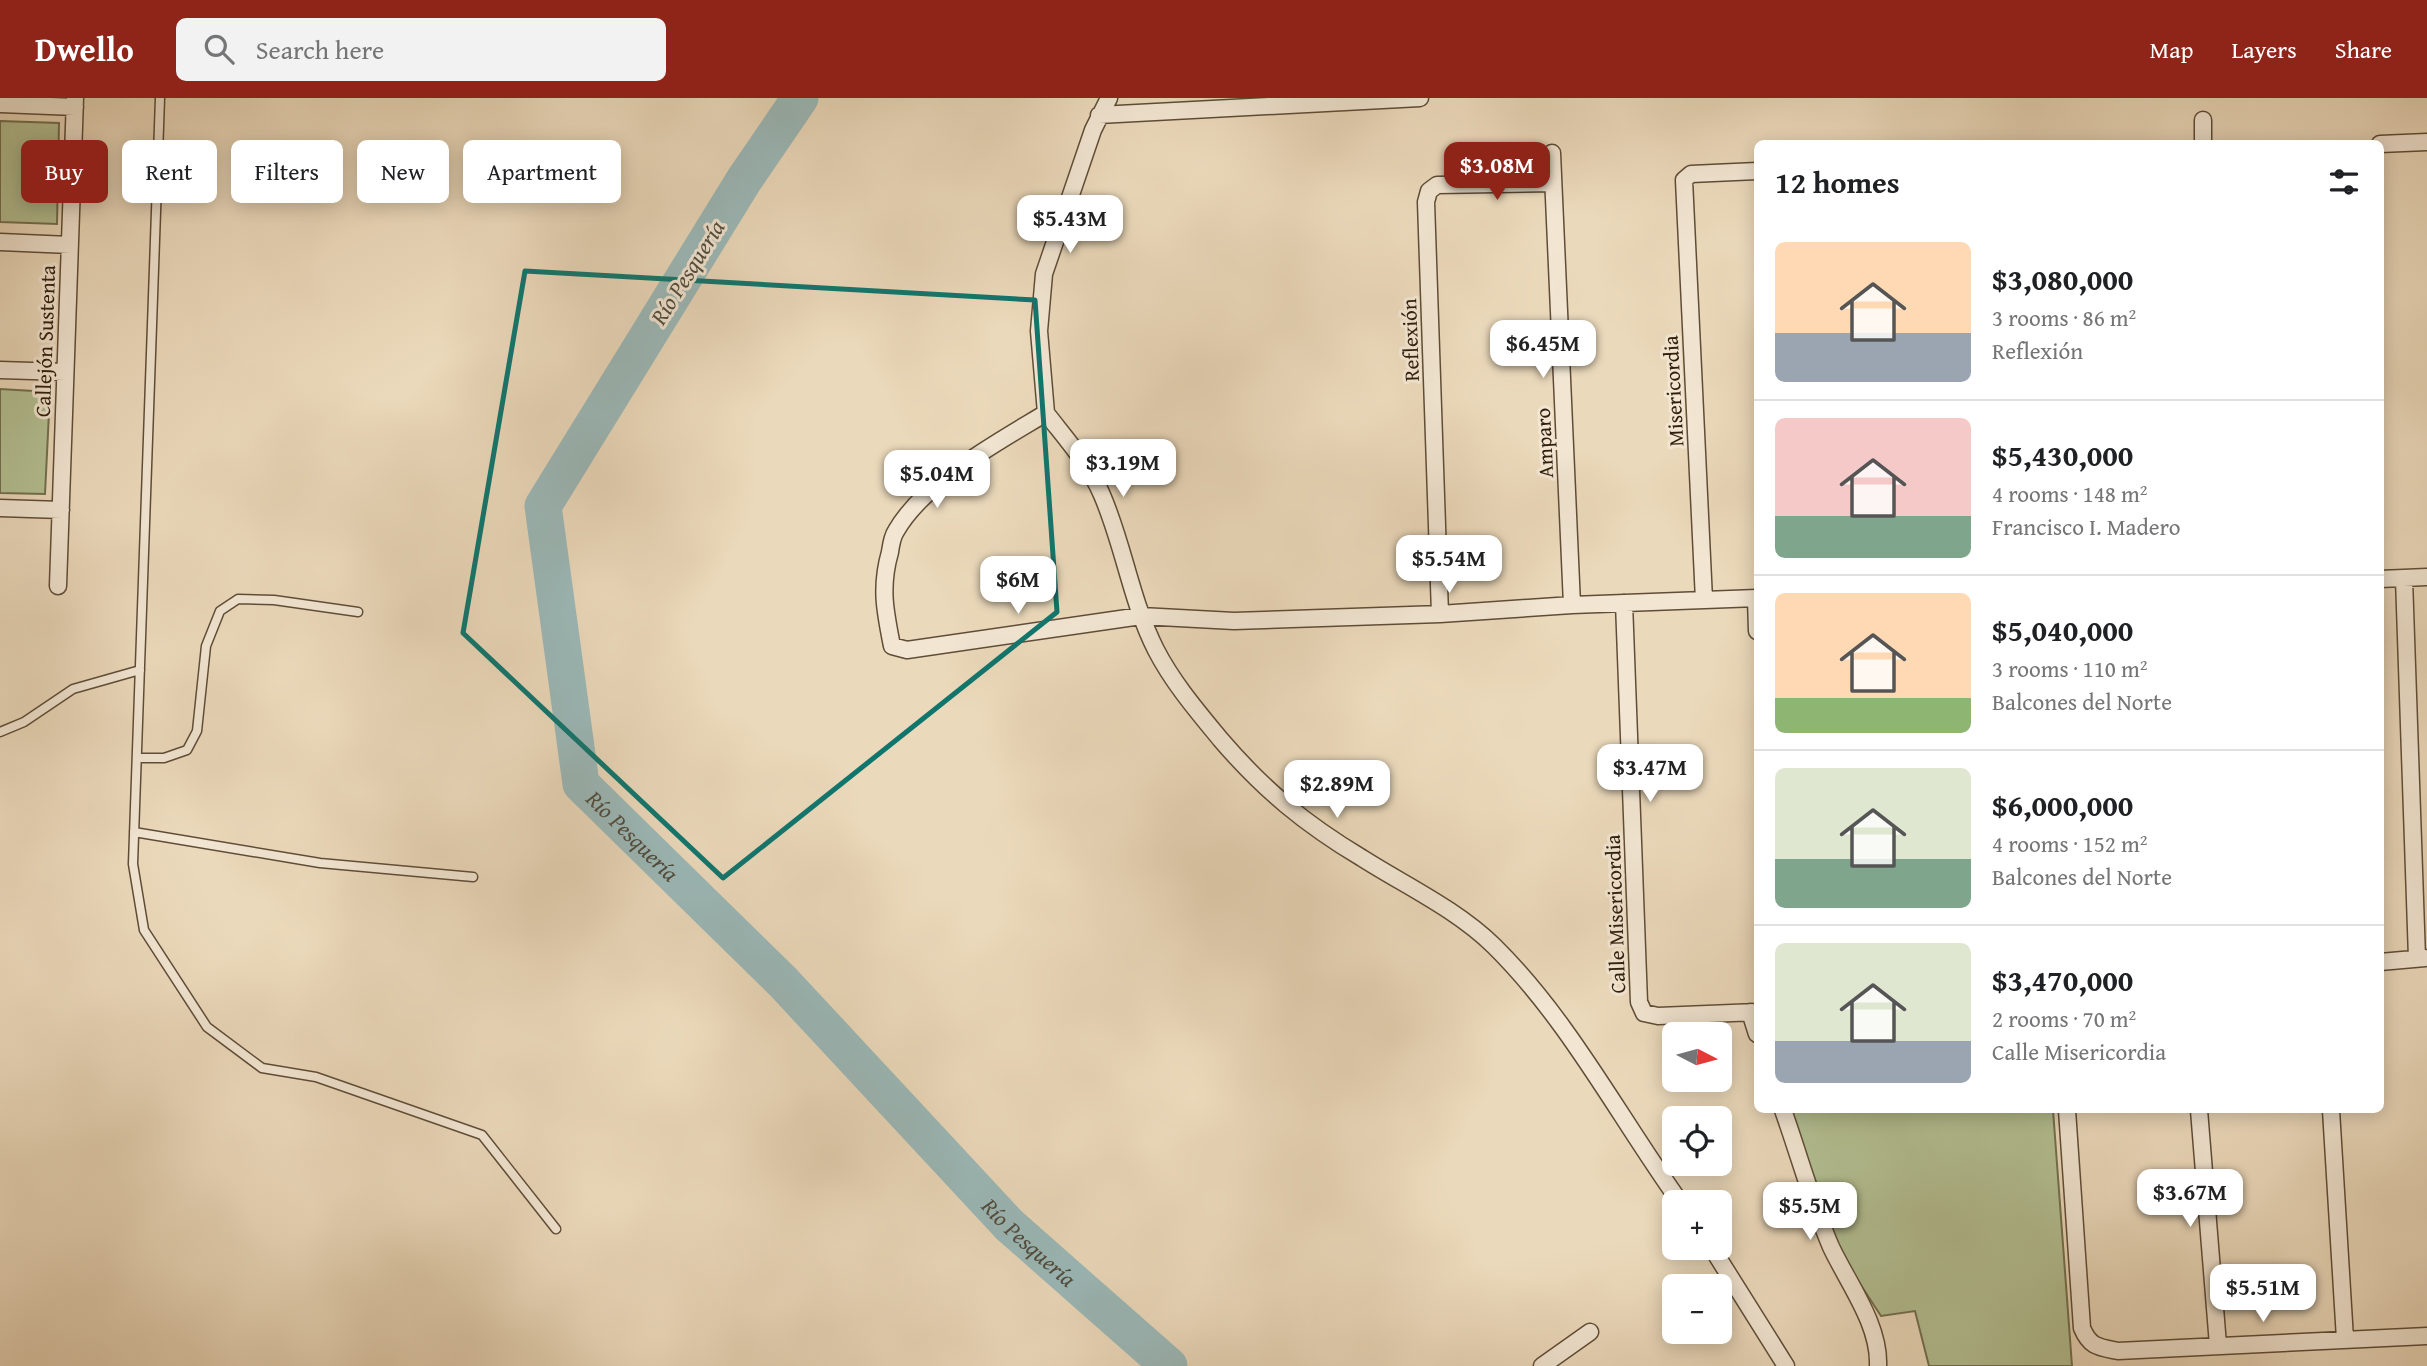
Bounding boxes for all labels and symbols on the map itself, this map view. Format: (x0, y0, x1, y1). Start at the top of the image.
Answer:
pin: $3.08M (1440, 142, 1554, 202)
pin: $5.43M (1013, 195, 1127, 255)
water label: Río Pesquería (641, 213, 732, 332)
street label: Callejón Sustenta (27, 264, 63, 418)
street label: Reflexión (1393, 298, 1427, 382)
pin: $6.45M (1486, 320, 1600, 380)
street label: Misericordia (1655, 335, 1691, 447)
street label: Amparo (1527, 407, 1561, 479)
pin: $3.19M (1066, 440, 1180, 499)
pin: $5.04M (880, 450, 994, 510)
pin: $5.54M (1392, 536, 1506, 595)
pin: $6M (984, 556, 1052, 616)
pin: $3.47M (1593, 744, 1707, 804)
pin: $2.89M (1280, 760, 1394, 820)
water label: Río Pesquería (579, 781, 687, 889)
street label: Calle Misericordia (1597, 834, 1633, 994)
north arrow (1662, 1022, 1732, 1092)
pin: $3.67M (2133, 1170, 2247, 1229)
pin: $5.5M (1761, 1182, 1859, 1242)
water label: Río Pesquería (974, 1189, 1084, 1294)
pin: $5.51M (2206, 1264, 2320, 1324)

